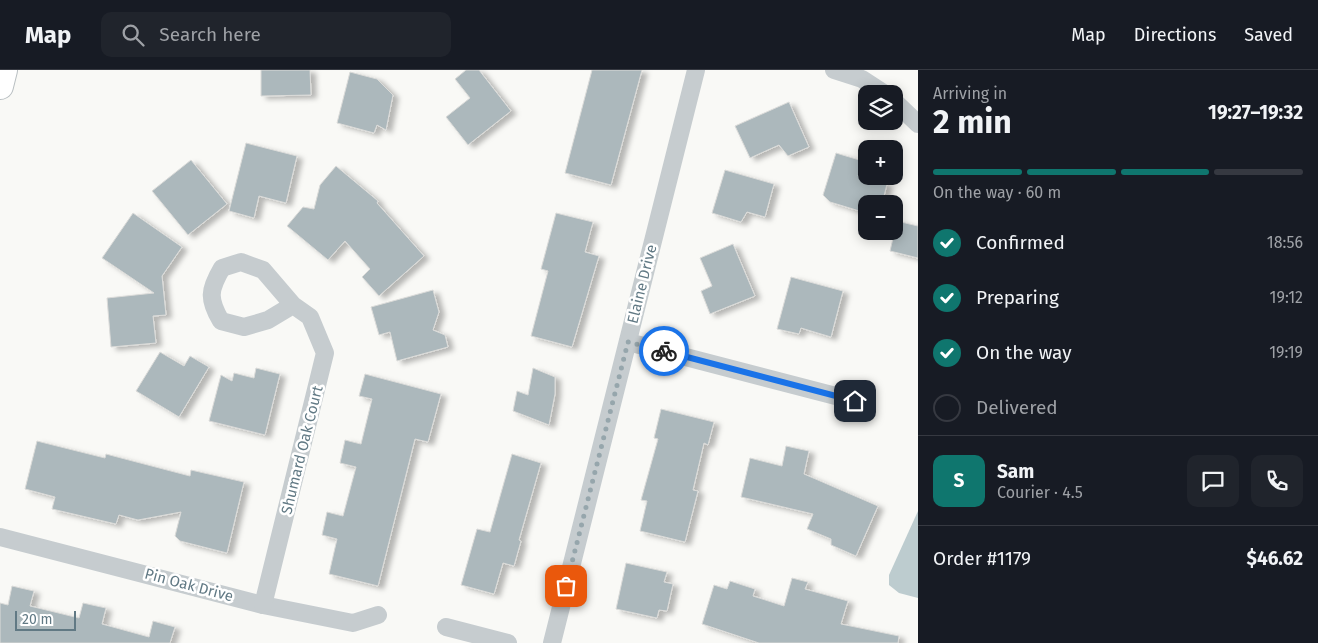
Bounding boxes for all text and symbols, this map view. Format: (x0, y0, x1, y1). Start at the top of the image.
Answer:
search box (101, 12, 451, 57)
text: Map (25, 21, 71, 49)
icon: search (119, 21, 147, 49)
text: Search here (159, 23, 261, 46)
text: Map (1071, 24, 1106, 46)
text: Directions (1134, 24, 1216, 46)
text: Saved (1244, 24, 1293, 46)
text: Arriving in (933, 84, 1007, 103)
map controls (858, 85, 903, 240)
button: layers (858, 85, 903, 130)
text: 19:27–19:32 (1208, 101, 1303, 124)
text: 2 min (933, 103, 1012, 141)
button: + (858, 140, 903, 185)
text: On the way · 60 m (933, 183, 1061, 202)
button: − (858, 195, 903, 240)
icon: check (933, 229, 961, 257)
text: Confirmed (976, 231, 1065, 254)
text: 18:56 (1267, 233, 1303, 252)
street label: Elaine Drive (623, 243, 661, 325)
icon: check (933, 284, 961, 312)
text: Preparing (976, 286, 1059, 309)
text: 19:12 (1270, 288, 1303, 307)
courier (639, 326, 689, 376)
icon: bike (650, 337, 678, 365)
icon: check (933, 339, 961, 367)
text: On the way (976, 341, 1072, 364)
text: 19:19 (1269, 343, 1303, 362)
pin (834, 380, 876, 422)
street label: Shumard Oak Court (277, 383, 327, 516)
icon: home (841, 387, 869, 415)
text: Delivered (976, 396, 1058, 419)
button: chat (1187, 455, 1239, 507)
button: phone (1251, 455, 1303, 507)
text: Sam (997, 460, 1034, 483)
text: S (954, 469, 964, 492)
text: Courier · 4.5 (997, 483, 1083, 502)
text: Order #1179 (933, 547, 1031, 570)
text: $46.62 (1246, 547, 1303, 570)
street label: Pin Oak Drive (143, 565, 235, 605)
pin (545, 565, 587, 607)
icon: bag (552, 572, 580, 600)
scale bar (15, 608, 76, 631)
text: 20 m (22, 611, 52, 628)

